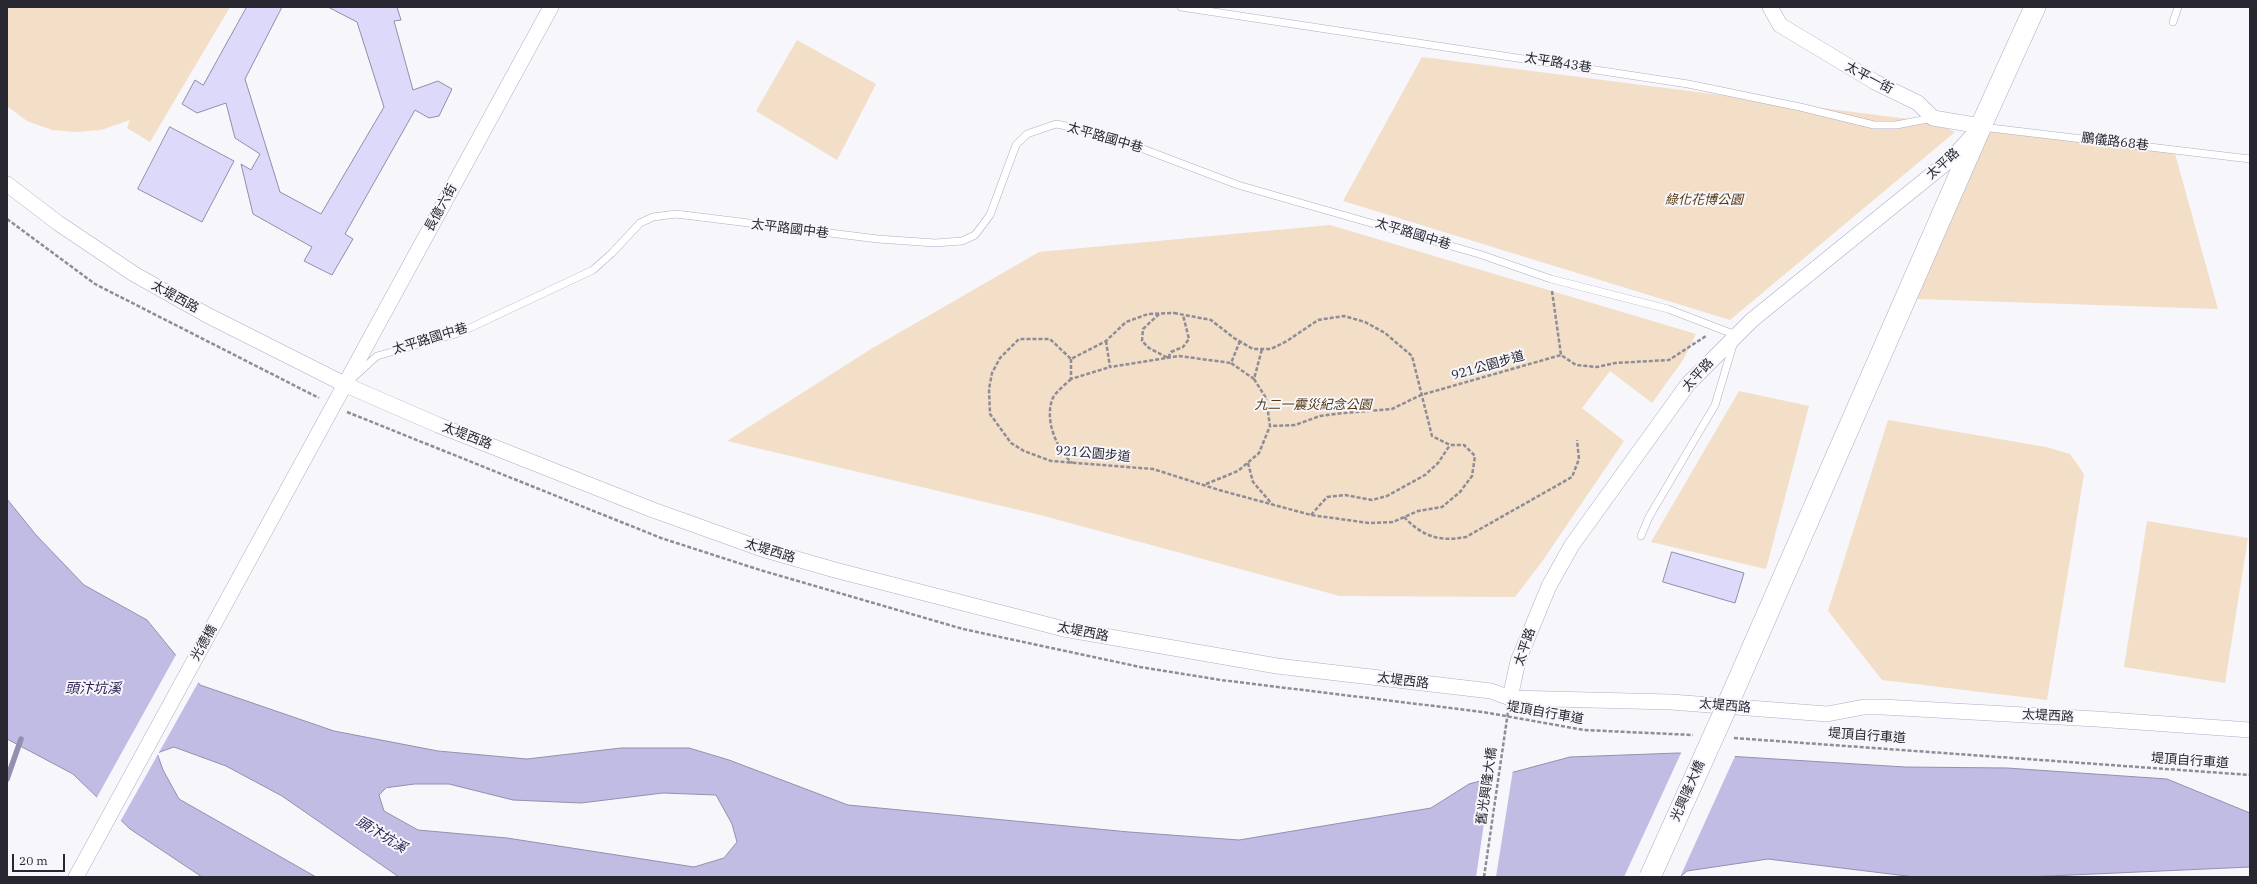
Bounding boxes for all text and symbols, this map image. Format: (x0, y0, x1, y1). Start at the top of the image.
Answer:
street label: 太平路43巷 (1523, 50, 1593, 76)
street label: 太平一街 (1842, 59, 1896, 97)
street label: 太平路國中巷 (1065, 120, 1145, 156)
street label: 鵬儀路68巷 (2081, 130, 2149, 154)
street label: 太平路 (1923, 145, 1963, 183)
street label: 長億六街 (422, 181, 460, 235)
park label: 綠化花博公園 (1665, 192, 1743, 208)
street label: 太平路國中巷 (1373, 215, 1453, 253)
street label: 太平路國中巷 (750, 217, 830, 241)
street label: 太堤西路 (148, 278, 202, 316)
street label: 太平路國中巷 (390, 320, 470, 358)
street label: 921公園步道 (1450, 348, 1526, 384)
street label: 太平路 (1679, 355, 1717, 395)
park label: 九二一震災紀念公園 (1255, 397, 1371, 413)
street label: 太堤西路 (440, 419, 494, 453)
street label: 921公園步道 (1055, 443, 1131, 465)
street label: 太堤西路 (743, 536, 797, 566)
street label: 太堤西路 (1056, 619, 1110, 645)
street label: 光德橋 (188, 622, 220, 664)
street label: 太平路 (1511, 626, 1539, 668)
street label: 太堤西路 (1376, 670, 1430, 692)
water label: 頭汴坑溪 (65, 681, 121, 697)
street label: 太堤西路 (1698, 696, 1752, 716)
street label: 堤頂自行車道 (1505, 699, 1585, 727)
street label: 太堤西路 (2022, 707, 2074, 725)
street label: 堤頂自行車道 (1828, 725, 1906, 747)
street label: 舊光興隆大橋 (1474, 746, 1500, 826)
street label: 堤頂自行車道 (2151, 750, 2229, 772)
street label: 光興隆大橋 (1668, 758, 1708, 824)
water label: 頭汴坑溪 (353, 813, 409, 857)
scale bar (14, 846, 67, 872)
text: 20 m (19, 853, 48, 868)

